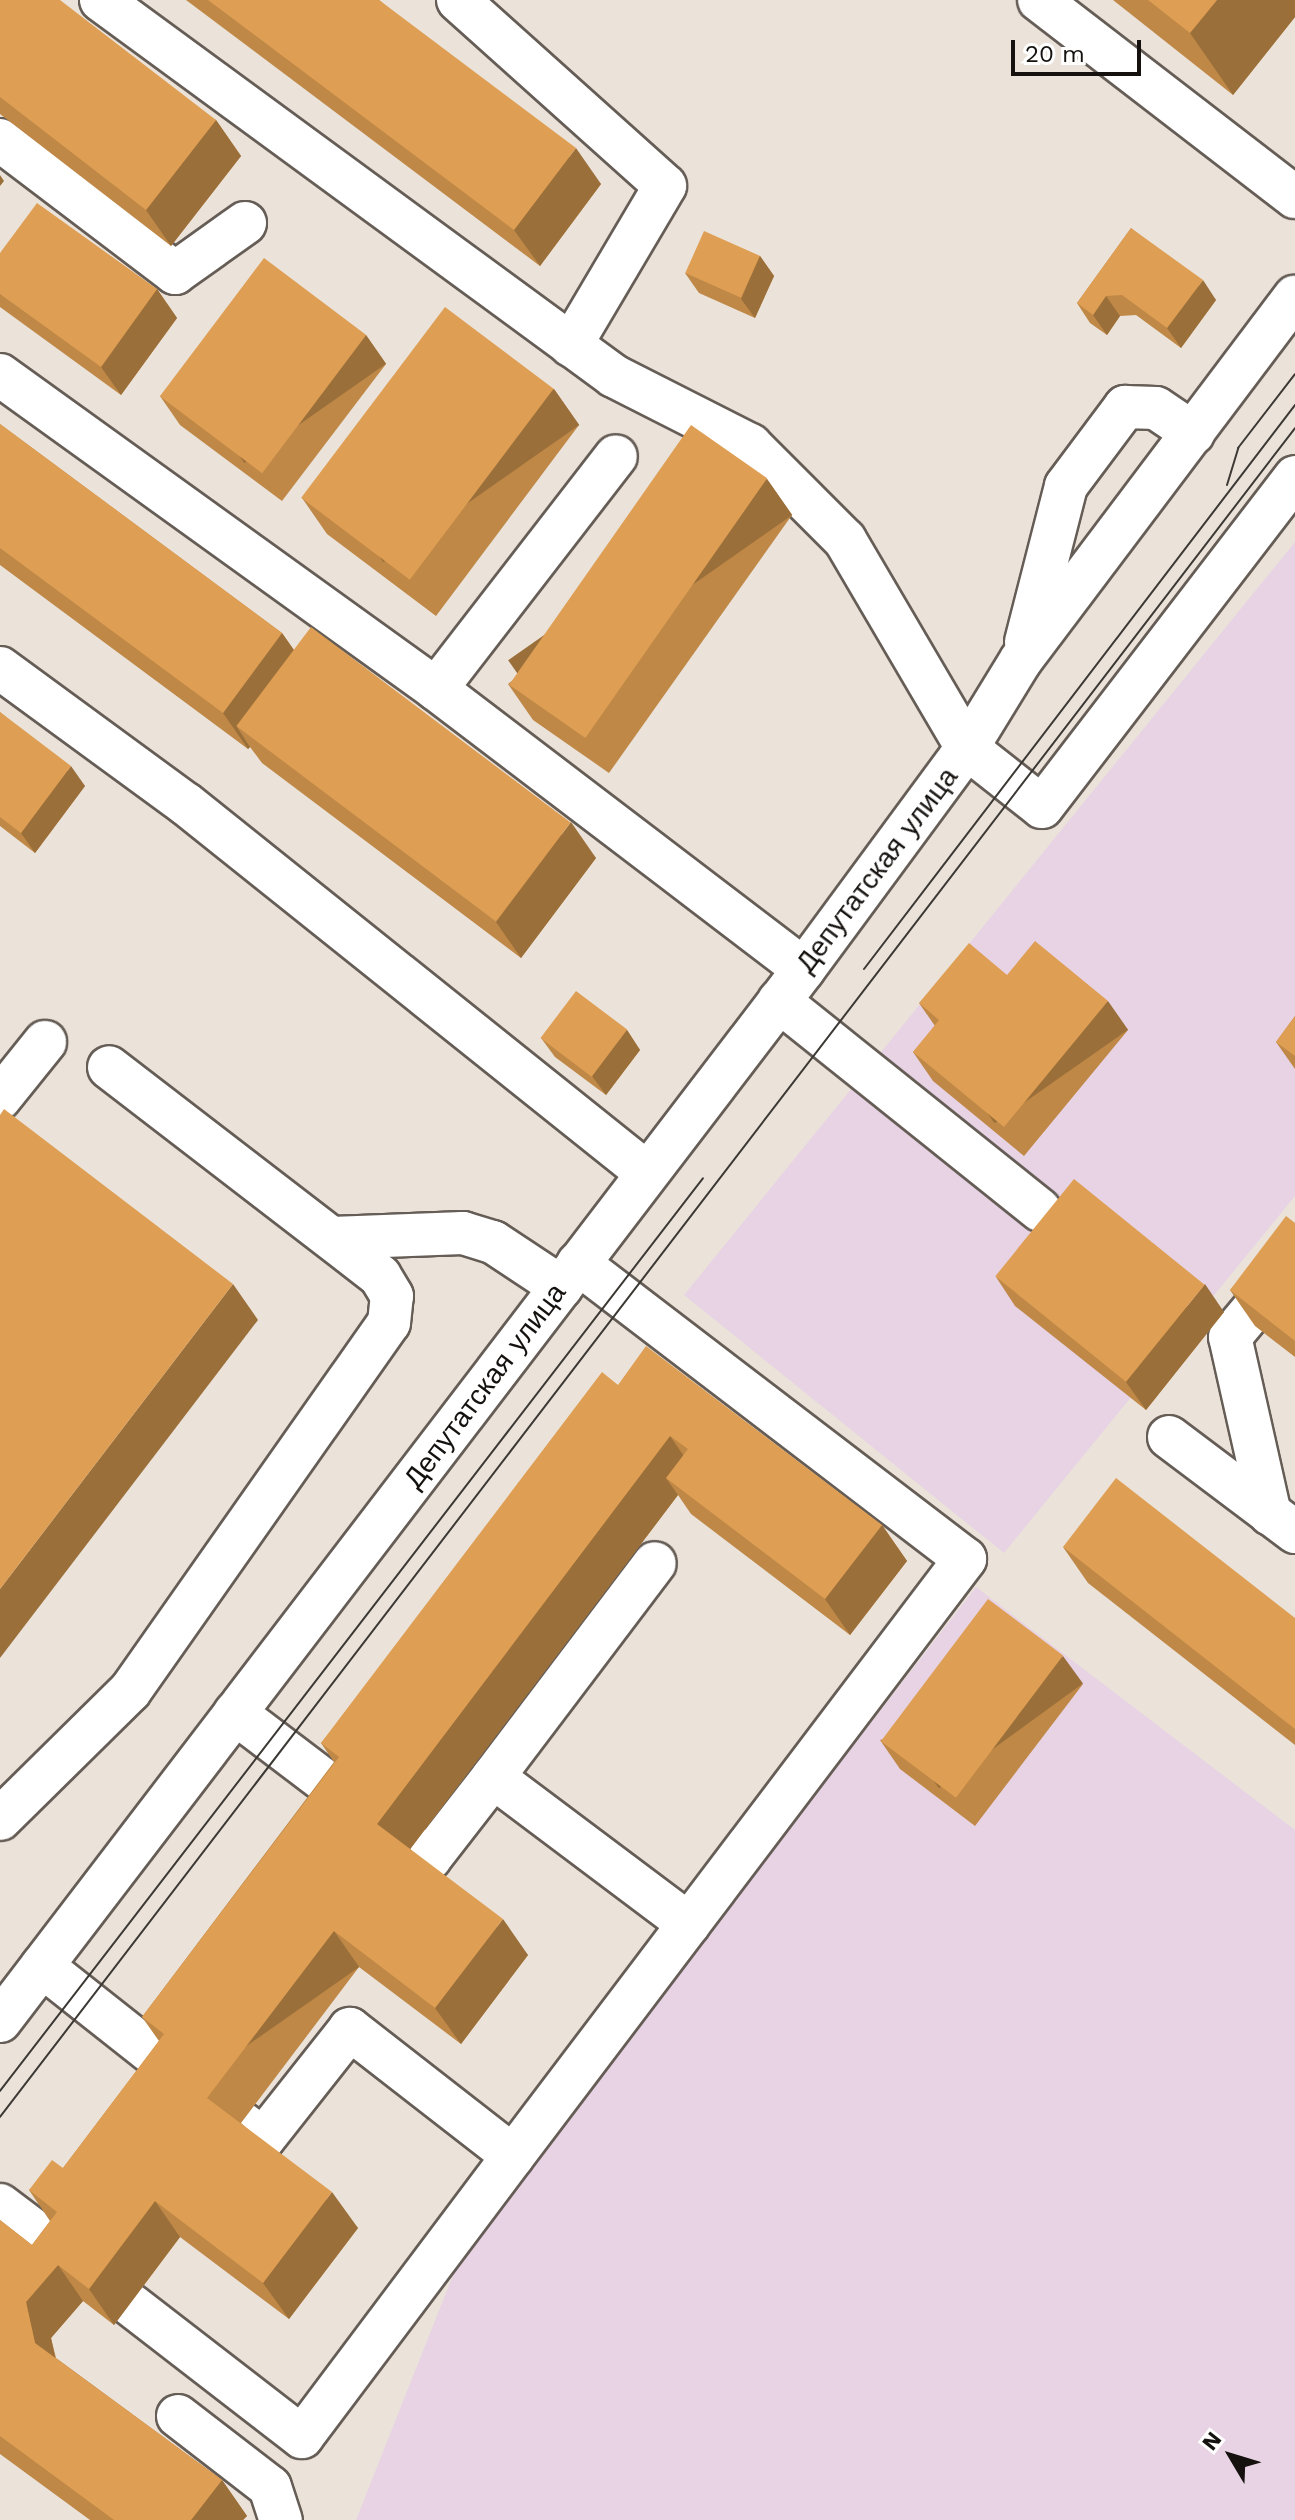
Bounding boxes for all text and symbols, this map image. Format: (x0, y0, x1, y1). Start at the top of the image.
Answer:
scale bar (1015, 24, 1145, 74)
text: 20 m (1025, 40, 1085, 68)
street label: Депутатская улица (789, 761, 965, 979)
street label: Депутатская улица (397, 1277, 573, 1495)
north arrow (1191, 2416, 1271, 2496)
text: N (1197, 2427, 1227, 2455)

